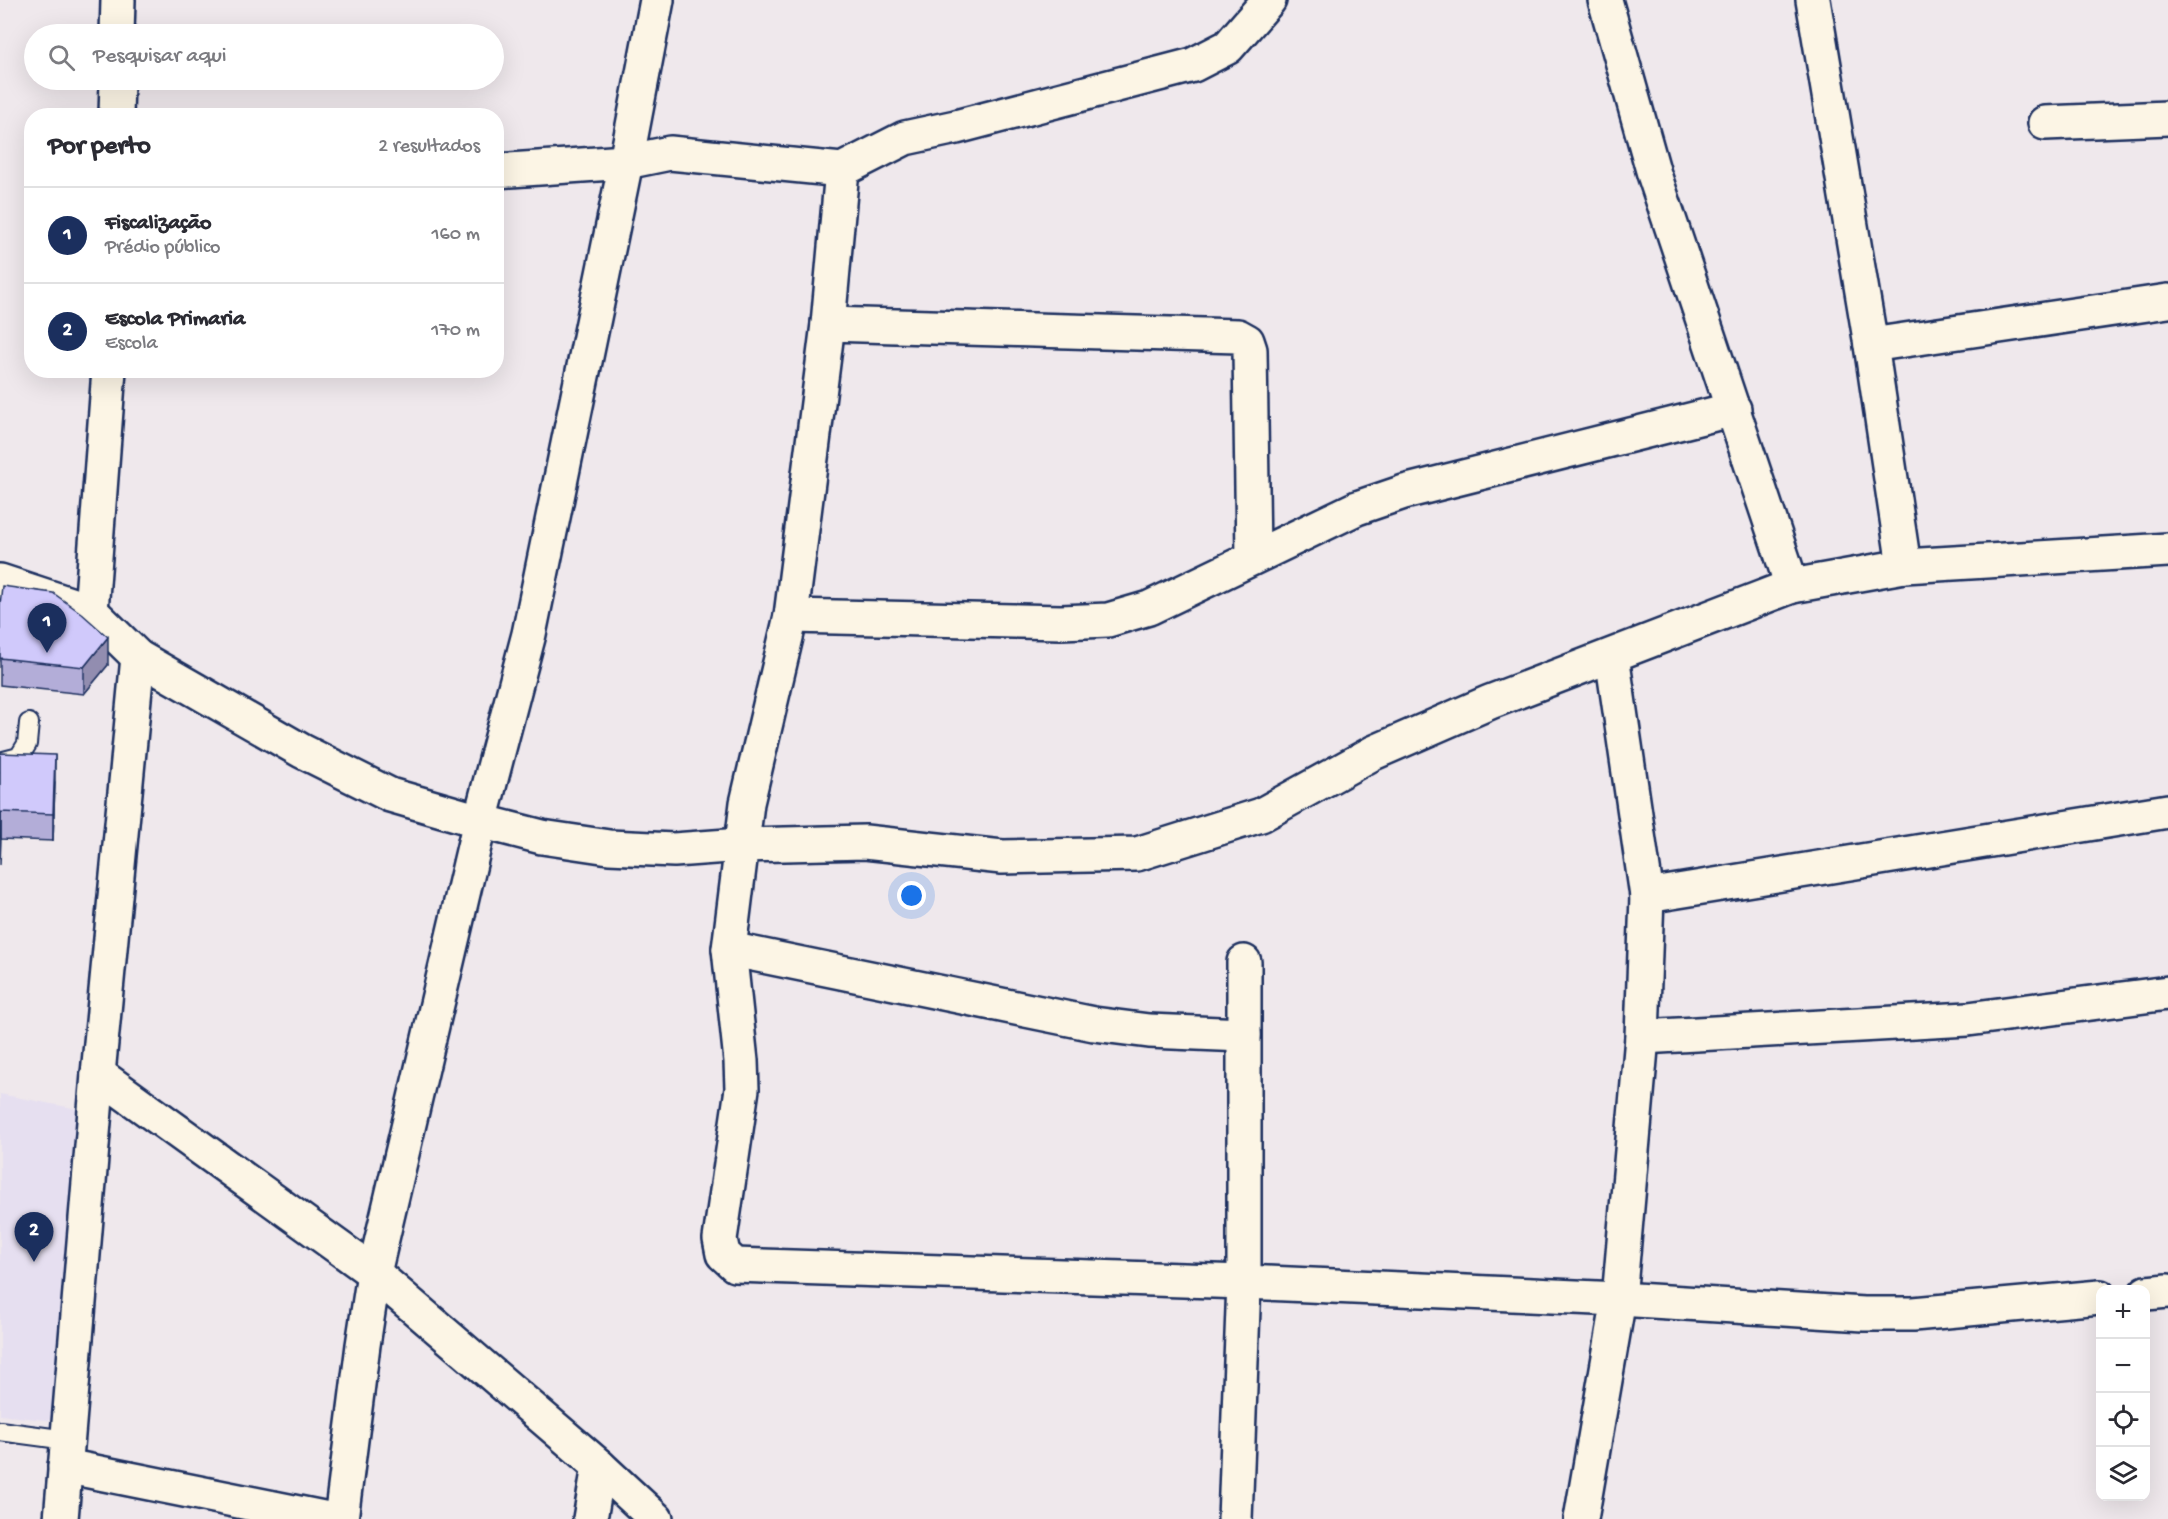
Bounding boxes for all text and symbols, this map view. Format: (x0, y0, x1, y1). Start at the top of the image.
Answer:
search box (24, 24, 504, 90)
icon: search (45, 41, 78, 74)
text: Pesquisar aqui (93, 44, 227, 70)
text: Por perto (48, 132, 151, 163)
text: 2 resultados (378, 136, 480, 159)
text: Fiscalização (105, 211, 211, 237)
text: 1 (63, 224, 72, 247)
text: 160 m (431, 224, 480, 247)
text: Prédio público (105, 237, 220, 260)
text: Escola Primaria (105, 307, 245, 333)
text: 2 (63, 320, 72, 343)
text: 170 m (431, 320, 480, 343)
text: Escola (105, 333, 158, 356)
pin: 1 (28, 604, 66, 653)
your location (897, 881, 926, 910)
pin: 2 (15, 1212, 54, 1262)
map controls (2096, 1285, 2150, 1501)
button: + (2096, 1285, 2150, 1339)
button: − (2096, 1339, 2150, 1393)
button: locate (2096, 1393, 2150, 1447)
button: layers (2096, 1447, 2150, 1501)

